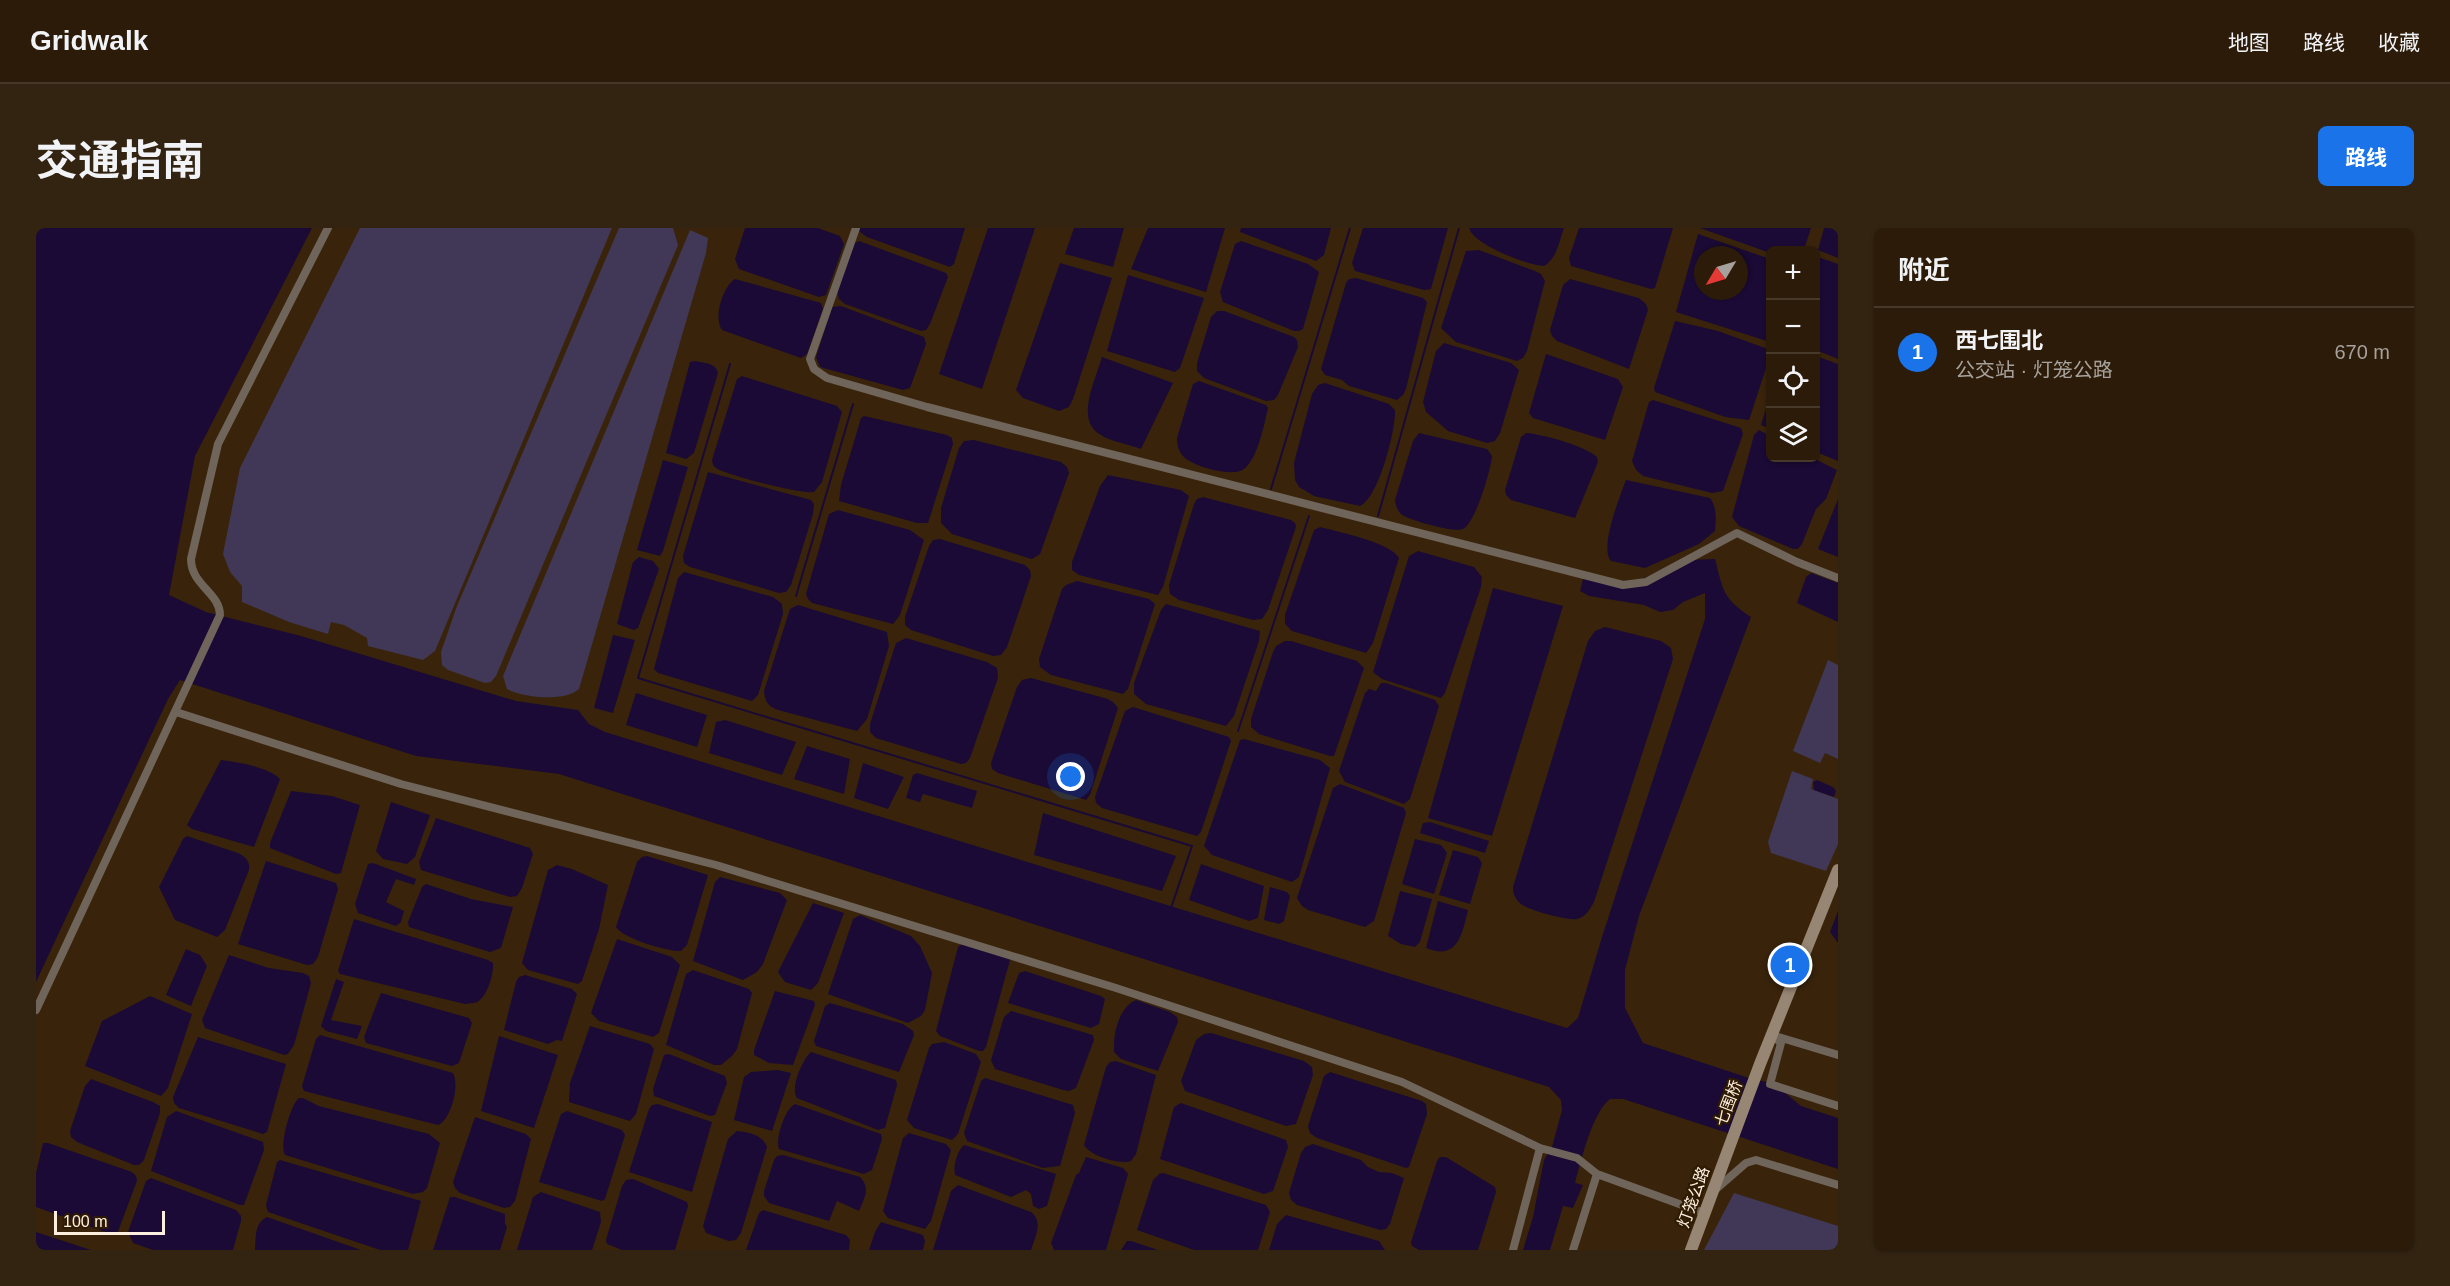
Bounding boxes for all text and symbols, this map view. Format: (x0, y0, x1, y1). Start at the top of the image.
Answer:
text: Gridwalk (30, 25, 148, 56)
text: 地图 (2228, 31, 2270, 54)
text: 路线 (2303, 31, 2345, 54)
text: 收藏 (2378, 31, 2420, 54)
button: 路线 (2318, 126, 2414, 186)
text: 交通指南 (36, 137, 204, 184)
north arrow (1694, 246, 1748, 300)
map controls (1766, 246, 1820, 462)
button: + (1766, 246, 1820, 300)
text: 附近 (1898, 255, 1950, 285)
button: − (1766, 300, 1820, 354)
text: 西七围北 (1955, 328, 2043, 353)
text: 1 (1912, 341, 1923, 363)
text: 670 m (2334, 341, 2390, 363)
button: locate (1766, 354, 1820, 408)
text: 公交站 · 灯笼公路 (1955, 359, 2113, 381)
button: layers (1766, 408, 1820, 462)
your location (1056, 762, 1085, 791)
pin: 1 (1770, 942, 1810, 988)
street label: 七围桥 (1712, 1078, 1745, 1129)
street label: 灯笼公路 (1675, 1164, 1712, 1230)
scale bar (54, 1208, 165, 1236)
text: 100 m (63, 1213, 107, 1230)

